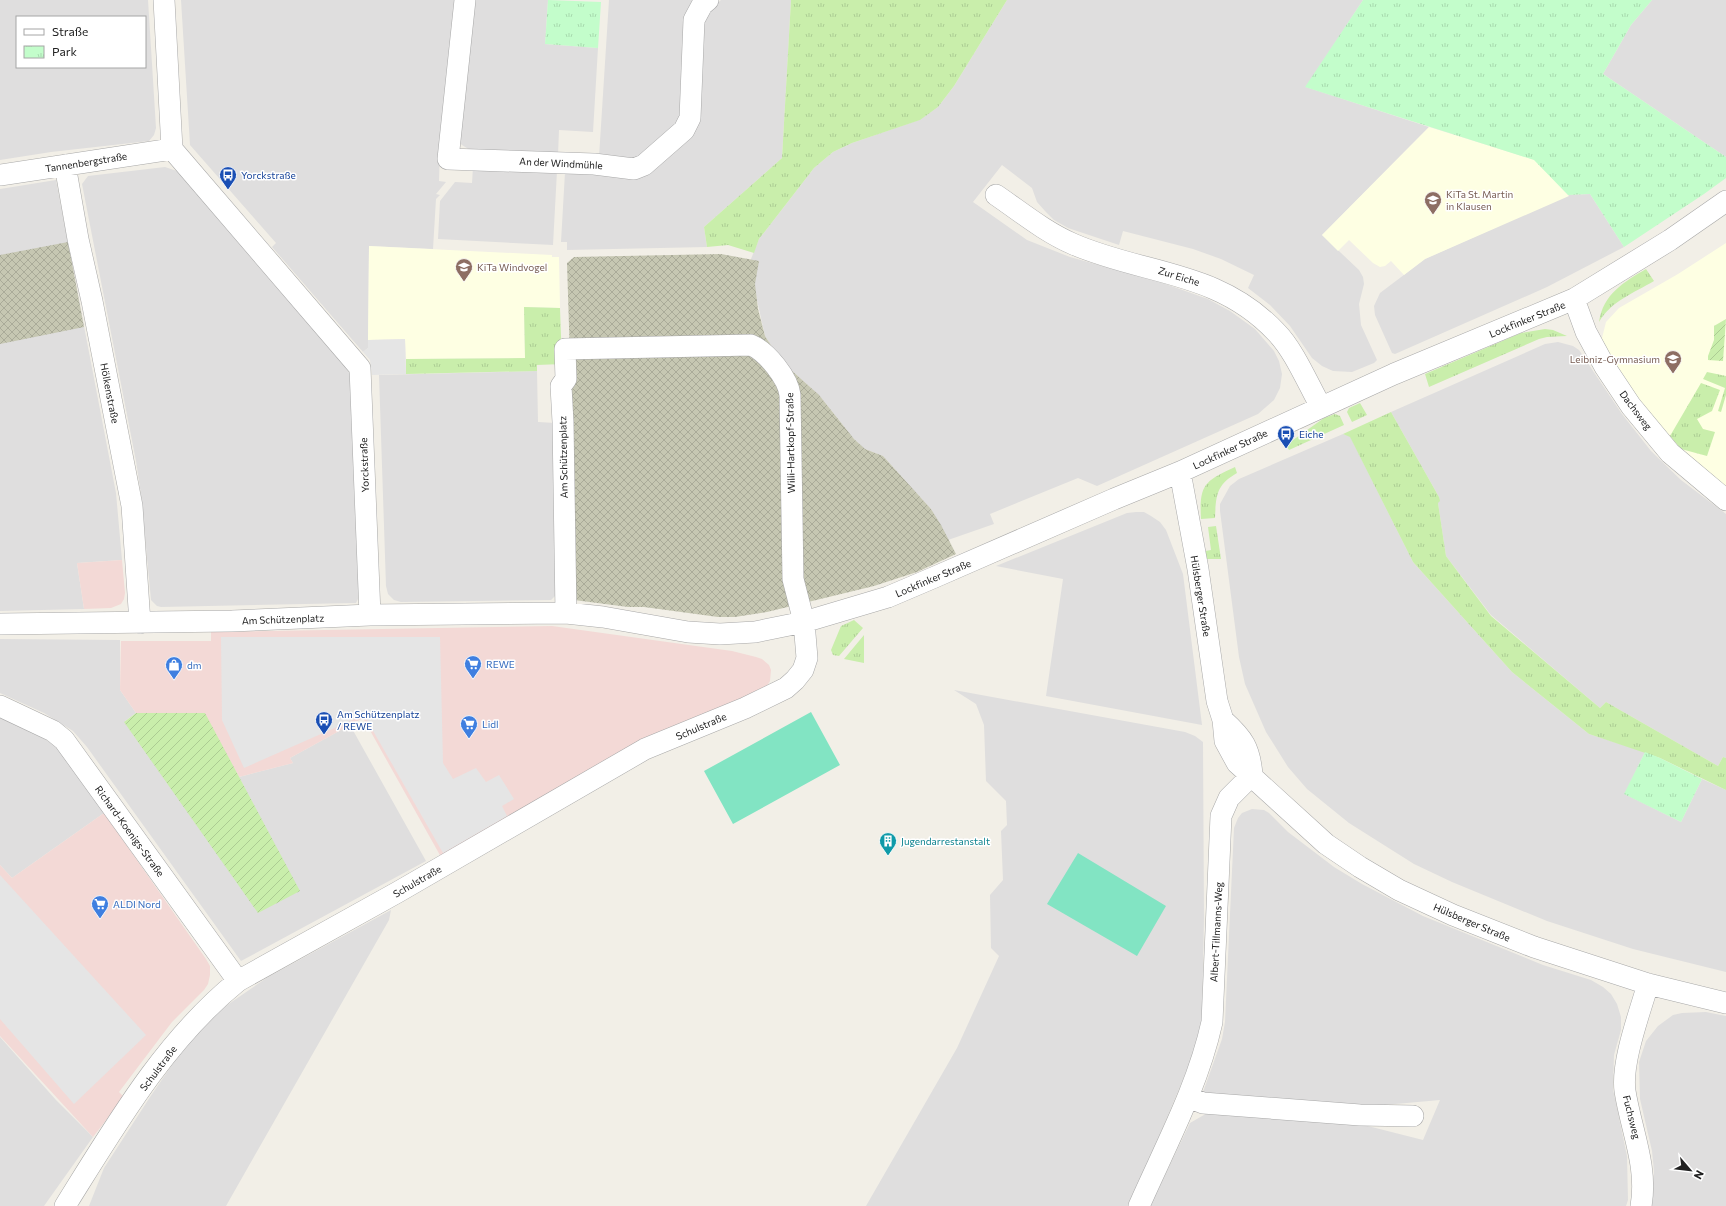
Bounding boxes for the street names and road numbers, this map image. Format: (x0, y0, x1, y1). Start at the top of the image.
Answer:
street label: Tannenbergstraße (44, 150, 128, 174)
street label: An der Windmühle (519, 155, 603, 171)
street label: Zur Eiche (1157, 264, 1201, 288)
street label: Lockfinker Straße (1487, 298, 1567, 340)
street label: Hölkenstraße (98, 362, 122, 424)
street label: Dachsweg (1617, 388, 1655, 433)
street label: Willi-Hartkopf-Straße (783, 393, 797, 493)
street label: Am Schützenplatz (556, 416, 570, 498)
street label: Lockfinker Straße (1191, 426, 1269, 472)
street label: Yorckstraße (357, 437, 371, 493)
street label: Hülsberger Straße (1189, 554, 1213, 638)
street label: Lockfinker Straße (893, 557, 973, 599)
street label: Am Schützenplatz (242, 612, 324, 626)
street label: Schulstraße (674, 710, 728, 742)
street label: Richard-Koenigs-Straße (93, 783, 167, 879)
street label: Schulstraße (391, 862, 443, 900)
street label: Albert-Tillmanns-Weg (1207, 881, 1225, 982)
street label: Hülsberger Straße (1432, 900, 1512, 944)
street label: Schulstraße (137, 1043, 179, 1093)
street label: Fuchsweg (1621, 1094, 1643, 1141)

